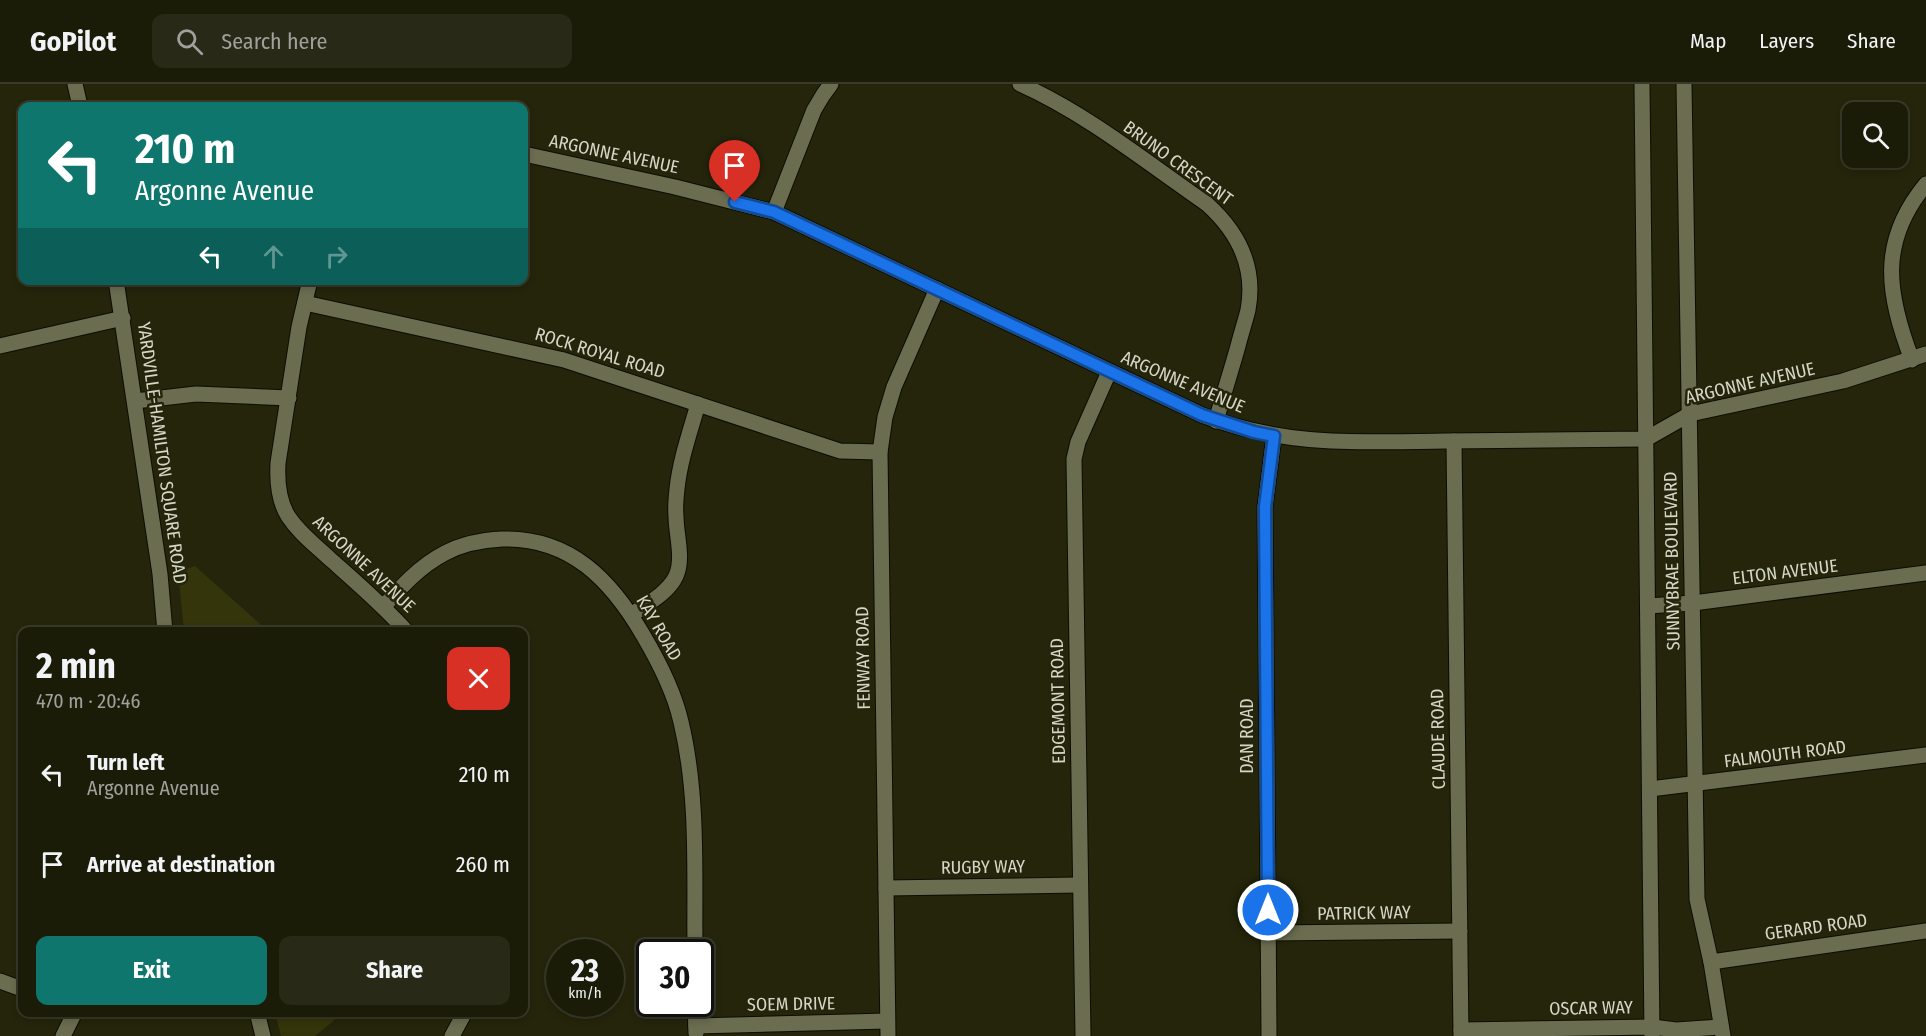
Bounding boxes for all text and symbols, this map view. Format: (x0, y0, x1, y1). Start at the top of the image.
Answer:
search box (152, 14, 572, 68)
text: GoPilot (30, 25, 116, 58)
icon: search (173, 25, 206, 58)
text: Search here (221, 28, 327, 55)
text: Map (1690, 28, 1726, 54)
text: Layers (1759, 28, 1814, 54)
text: Share (1847, 28, 1896, 54)
map controls (1842, 102, 1908, 168)
button: search (1842, 102, 1908, 168)
street label: BRUNO CRESCENT (1119, 116, 1237, 210)
text: 210 m (135, 124, 235, 174)
icon: left (36, 126, 114, 204)
street label: ARGONNE AVENUE (547, 130, 681, 178)
pin (709, 140, 760, 202)
icon: arrive (718, 149, 751, 182)
text: Argonne Avenue (135, 175, 314, 207)
icon: left (194, 240, 227, 273)
icon: ahead (257, 240, 290, 273)
icon: right (320, 240, 353, 273)
street label: YARDVILLE-HAMILTON SQUARE ROAD (133, 321, 191, 585)
street label: ROCK ROYAL ROAD (532, 323, 668, 383)
street label: ARGONNE AVENUE (1118, 346, 1248, 418)
street label: ARGONNE AVENUE (1683, 357, 1817, 409)
street label: SUNNYBRAE BOULEVARD (1659, 471, 1685, 651)
street label: ARGONNE AVENUE (308, 511, 420, 617)
street label: ELTON AVENUE (1731, 555, 1839, 589)
street label: KAY ROAD (631, 591, 687, 665)
street label: FENWAY ROAD (851, 606, 875, 710)
street label: EDGEMONT ROAD (1046, 638, 1070, 764)
text: 2 min (36, 644, 116, 688)
button: close (447, 647, 510, 710)
street label: CLAUDE ROAD (1426, 688, 1450, 790)
text: 470 m · 20:46 (36, 689, 140, 713)
street label: DAN ROAD (1236, 698, 1258, 774)
street label: FALMOUTH ROAD (1723, 736, 1847, 772)
text: Turn left (87, 749, 165, 776)
icon: left (36, 758, 69, 791)
text: 210 m (459, 761, 510, 788)
text: Argonne Avenue (87, 776, 220, 800)
icon: arrive (36, 848, 69, 881)
text: Arrive at destination (87, 851, 275, 878)
text: 260 m (456, 851, 510, 878)
street label: RUGBY WAY (941, 855, 1025, 879)
position arrow (1236, 878, 1300, 942)
street label: PATRICK WAY (1317, 901, 1411, 925)
street label: GERARD ROAD (1763, 909, 1869, 945)
button: Exit (36, 936, 267, 1005)
button: Share (279, 936, 510, 1005)
speed limit sign: 30 (636, 939, 714, 1017)
text: 23 (571, 953, 599, 989)
text: km/h (568, 984, 602, 1002)
street label: SOEM DRIVE (747, 992, 835, 1016)
street label: OSCAR WAY (1549, 996, 1633, 1020)

